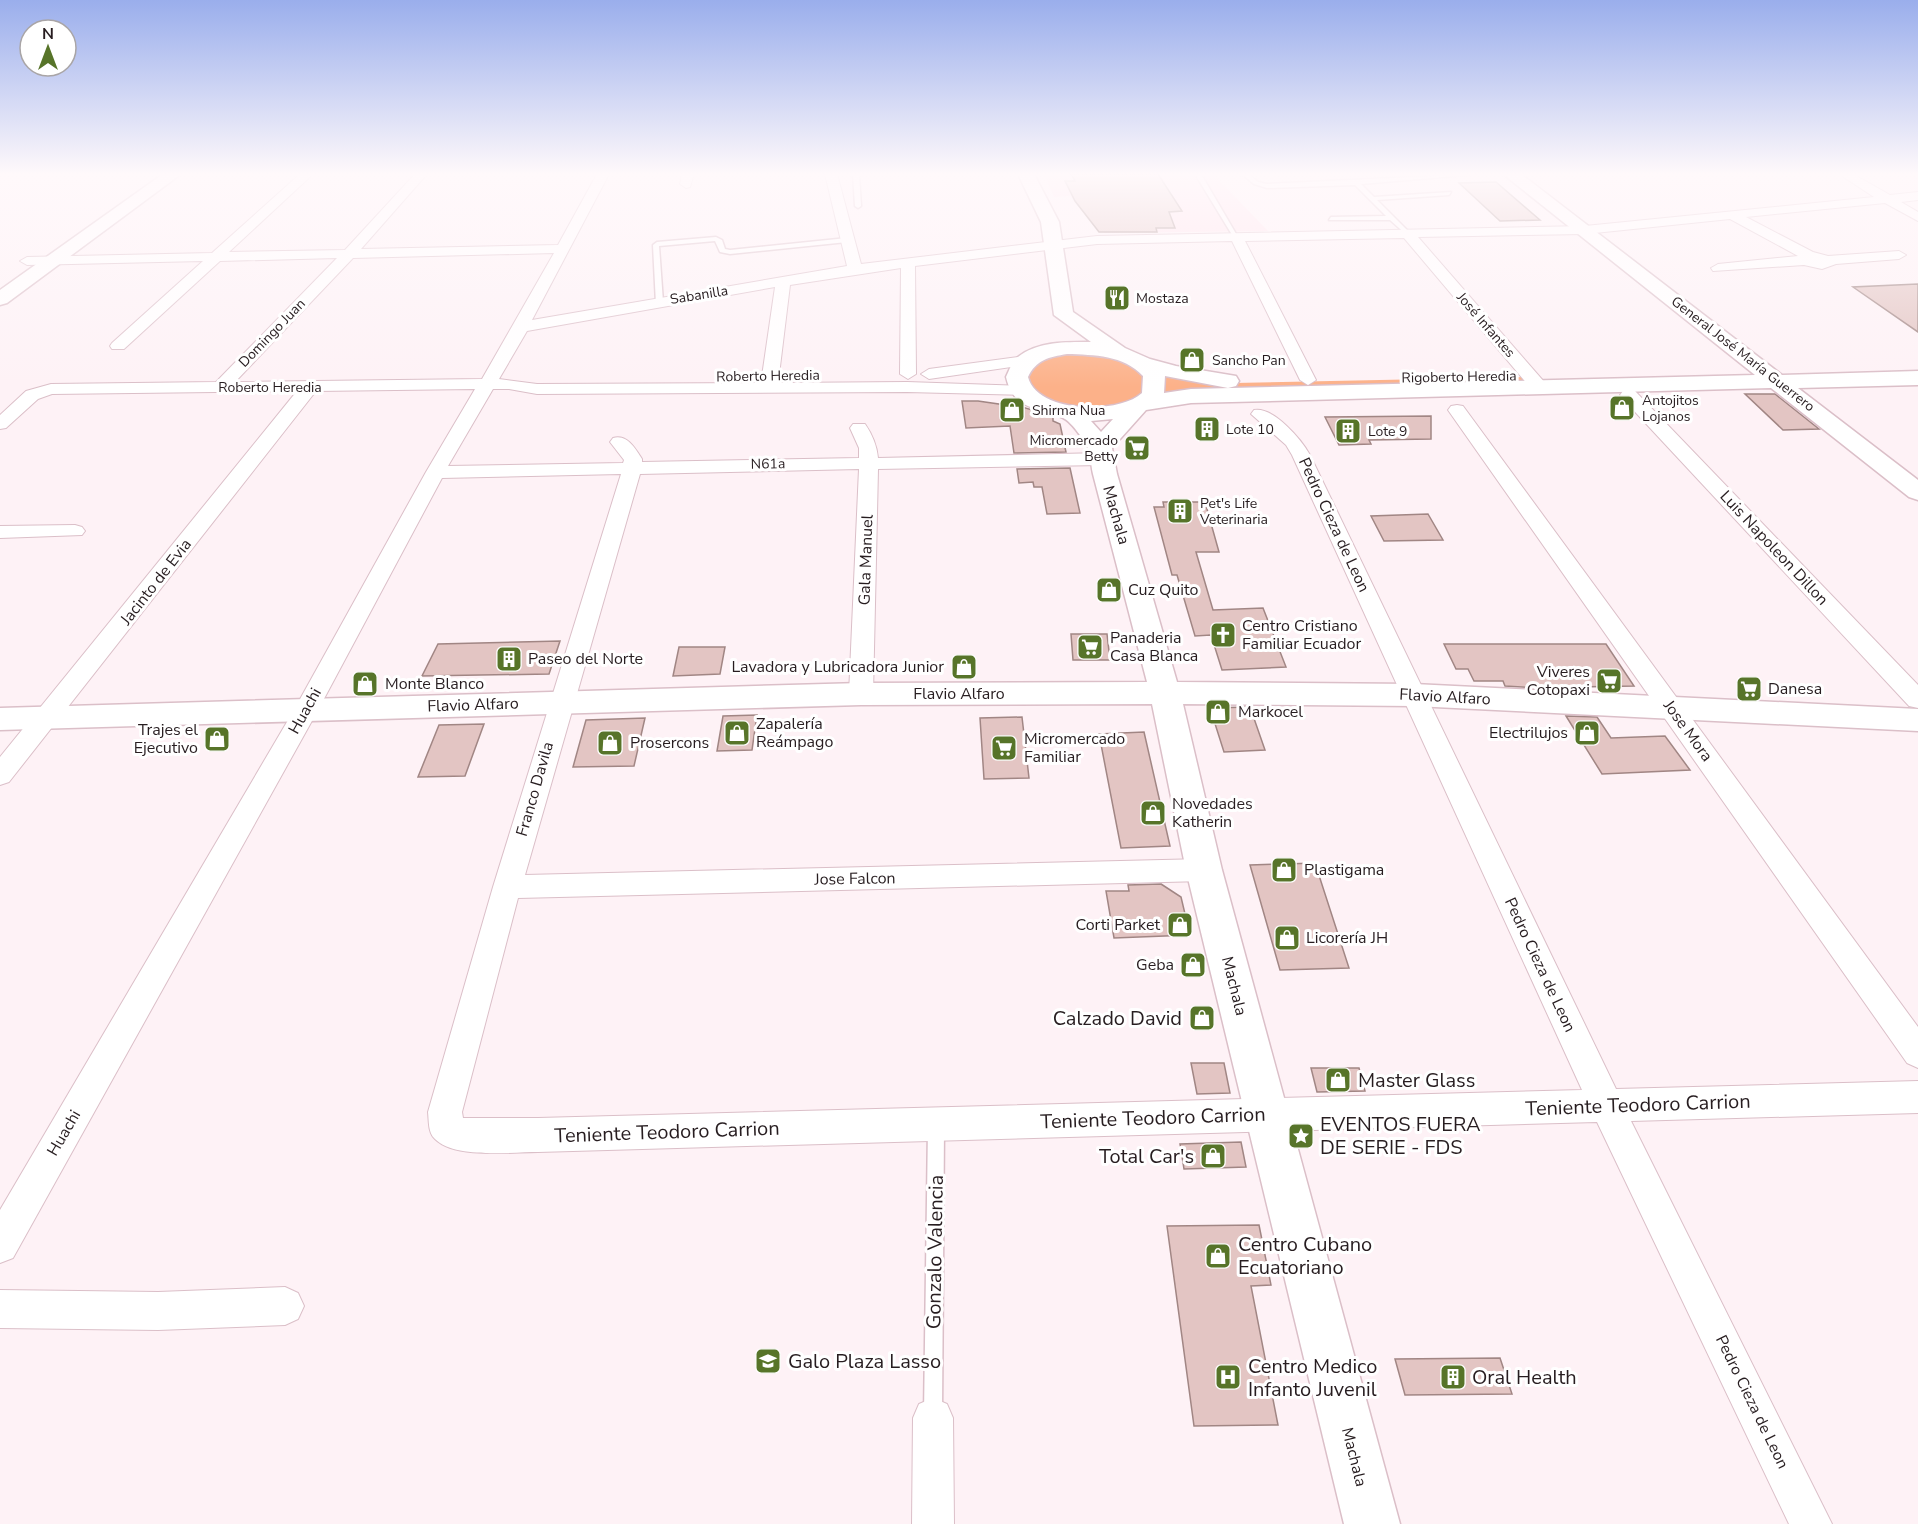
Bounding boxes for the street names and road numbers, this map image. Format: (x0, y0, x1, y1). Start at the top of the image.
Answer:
street label: Sabanilla (669, 281, 729, 309)
street label: José Infantes (1452, 288, 1520, 362)
street label: General José María Guerrero (1667, 292, 1819, 416)
street label: Domingo Juan (234, 294, 310, 372)
street label: Roberto Heredia (716, 366, 820, 386)
street label: Rigoberto Heredia (1401, 366, 1517, 388)
street label: Roberto Heredia (218, 378, 322, 397)
street label: N61a (751, 454, 785, 474)
street label: Pedro Cieza de Leon (1293, 454, 1375, 596)
street label: Machala (1097, 483, 1135, 547)
street label: Luis Napoleon Dillon (1715, 486, 1833, 610)
street label: Gala Manuel (853, 514, 879, 606)
street label: Jacinto de Evia (115, 534, 197, 631)
street label: Flavio Alfaro (913, 683, 1005, 705)
street label: Huachi (283, 684, 327, 738)
street label: Flavio Alfaro (1399, 684, 1491, 710)
street label: Flavio Alfaro (427, 692, 519, 718)
street label: Jose Mora (1658, 695, 1718, 766)
street label: Franco Davila (511, 739, 559, 839)
street label: Jose Falcon (813, 867, 896, 891)
street label: Pedro Cieza de Leon (1499, 894, 1581, 1036)
street label: Machala (1216, 954, 1252, 1018)
street label: Teniente Teodoro Carrion (1525, 1088, 1751, 1122)
street label: Teniente Teodoro Carrion (1040, 1101, 1266, 1135)
street label: Huachi (42, 1106, 86, 1160)
street label: Teniente Teodoro Carrion (554, 1115, 780, 1149)
street label: Gonzalo Valencia (920, 1175, 950, 1329)
street label: Pedro Cieza de Leon (1710, 1331, 1794, 1473)
street label: Machala (1336, 1425, 1372, 1489)

